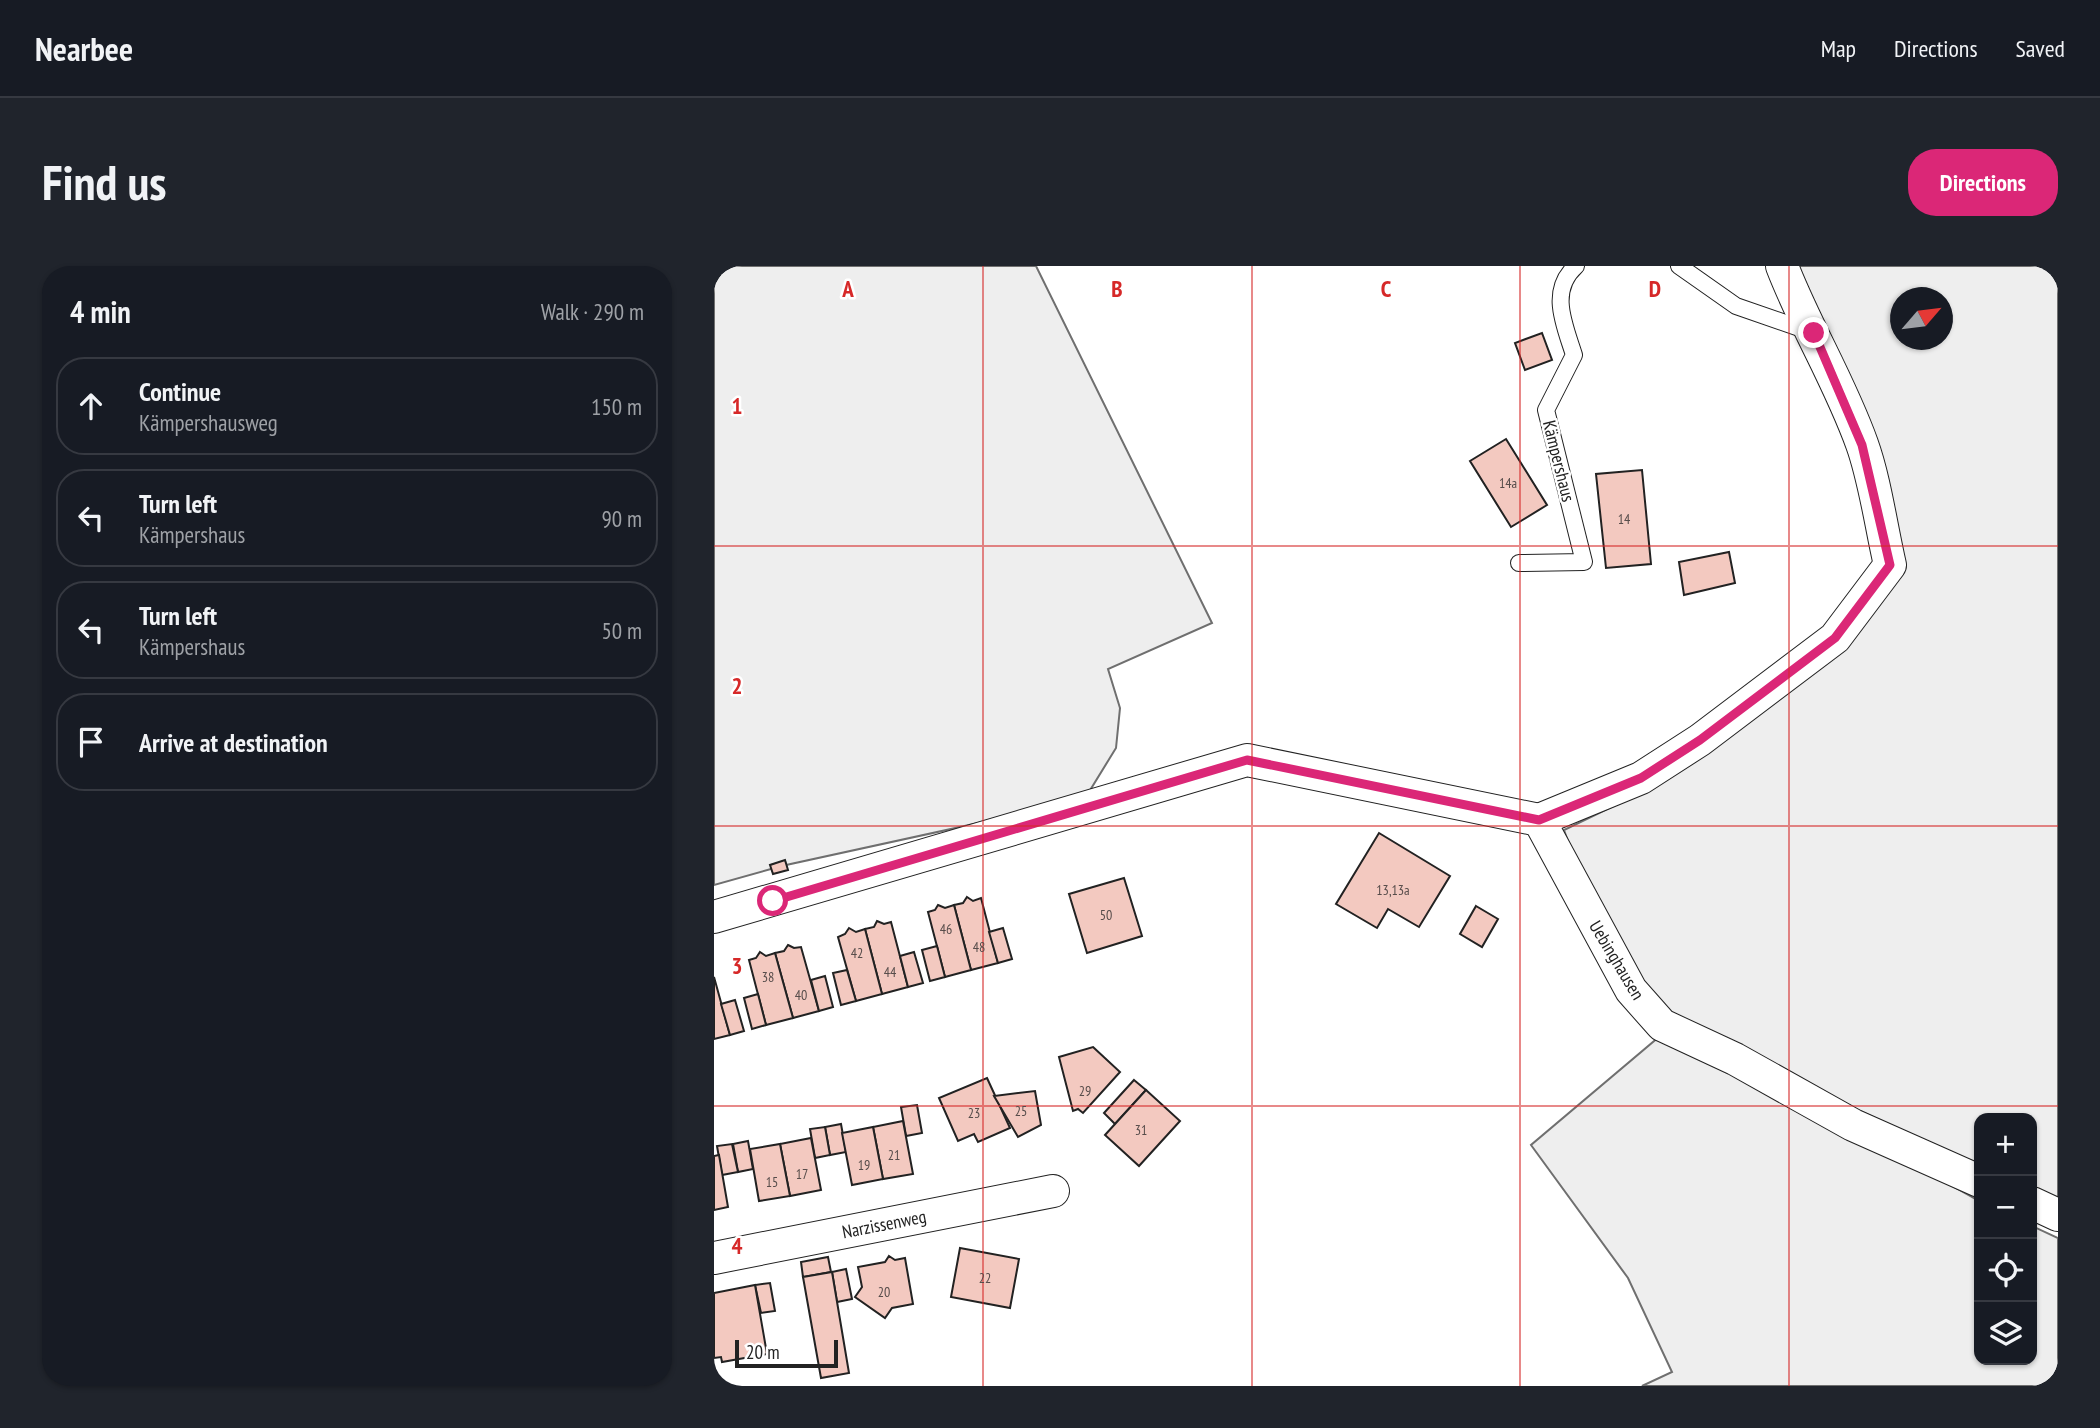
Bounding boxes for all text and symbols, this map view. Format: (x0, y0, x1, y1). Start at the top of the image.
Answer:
text: Nearbee (35, 27, 133, 70)
text: Map (1821, 33, 1856, 64)
text: Directions (1894, 33, 1978, 64)
text: Saved (2016, 33, 2065, 64)
button: Directions (1908, 149, 2058, 216)
text: Find us (42, 150, 166, 214)
text: A (841, 274, 854, 303)
text: B (1111, 274, 1123, 303)
text: C (1381, 274, 1392, 303)
text: D (1649, 274, 1661, 303)
north arrow (1890, 287, 1953, 350)
text: 4 min (70, 292, 131, 331)
text: Walk · 290 m (541, 297, 644, 326)
route end (1798, 317, 1829, 348)
text: Continue (139, 375, 221, 408)
icon: ahead (72, 387, 110, 425)
text: 1 (732, 391, 743, 420)
text: 150 m (591, 392, 642, 421)
text: Kämpershausweg (139, 408, 278, 437)
street label: Kämpershaus (1538, 418, 1580, 504)
house number: 14a (1499, 474, 1517, 492)
text: Turn left (139, 487, 217, 520)
icon: left (72, 499, 110, 537)
text: 90 m (601, 504, 642, 533)
house number: 14 (1618, 510, 1631, 528)
text: Kämpershaus (139, 520, 245, 549)
text: Turn left (139, 599, 217, 632)
icon: left (72, 611, 110, 649)
text: 50 m (601, 616, 642, 645)
text: Kämpershaus (139, 632, 245, 661)
text: 2 (732, 671, 743, 700)
icon: arrive (72, 723, 110, 761)
text: Arrive at destination (139, 726, 328, 759)
house number: 13,13a (1376, 881, 1410, 899)
route start (757, 885, 788, 916)
house number: 50 (1100, 906, 1112, 924)
street label: Uebinghausen (1584, 916, 1650, 1004)
house number: 46 (940, 920, 952, 938)
house number: 48 (973, 938, 985, 956)
house number: 42 (851, 944, 863, 962)
text: 3 (732, 951, 743, 980)
house number: 44 (884, 963, 897, 981)
house number: 38 (762, 968, 774, 986)
house number: 40 (795, 986, 807, 1004)
house number: 29 (1079, 1082, 1091, 1100)
house number: 25 (1015, 1102, 1027, 1120)
house number: 23 (968, 1104, 980, 1122)
map controls (1974, 1113, 2037, 1365)
button: + (1974, 1113, 2037, 1176)
house number: 31 (1135, 1121, 1147, 1139)
house number: 21 (888, 1146, 900, 1164)
house number: 19 (858, 1156, 870, 1174)
house number: 17 (796, 1165, 808, 1183)
house number: 15 (766, 1173, 778, 1191)
button: − (1974, 1176, 2037, 1239)
street label: Narzissenweg (840, 1205, 928, 1243)
text: 4 (732, 1231, 743, 1260)
button: locate (1974, 1239, 2037, 1302)
house number: 22 (979, 1269, 991, 1287)
house number: 20 (878, 1283, 890, 1301)
button: layers (1974, 1302, 2037, 1365)
scale bar (735, 1337, 838, 1369)
text: 20 m (746, 1340, 780, 1364)

